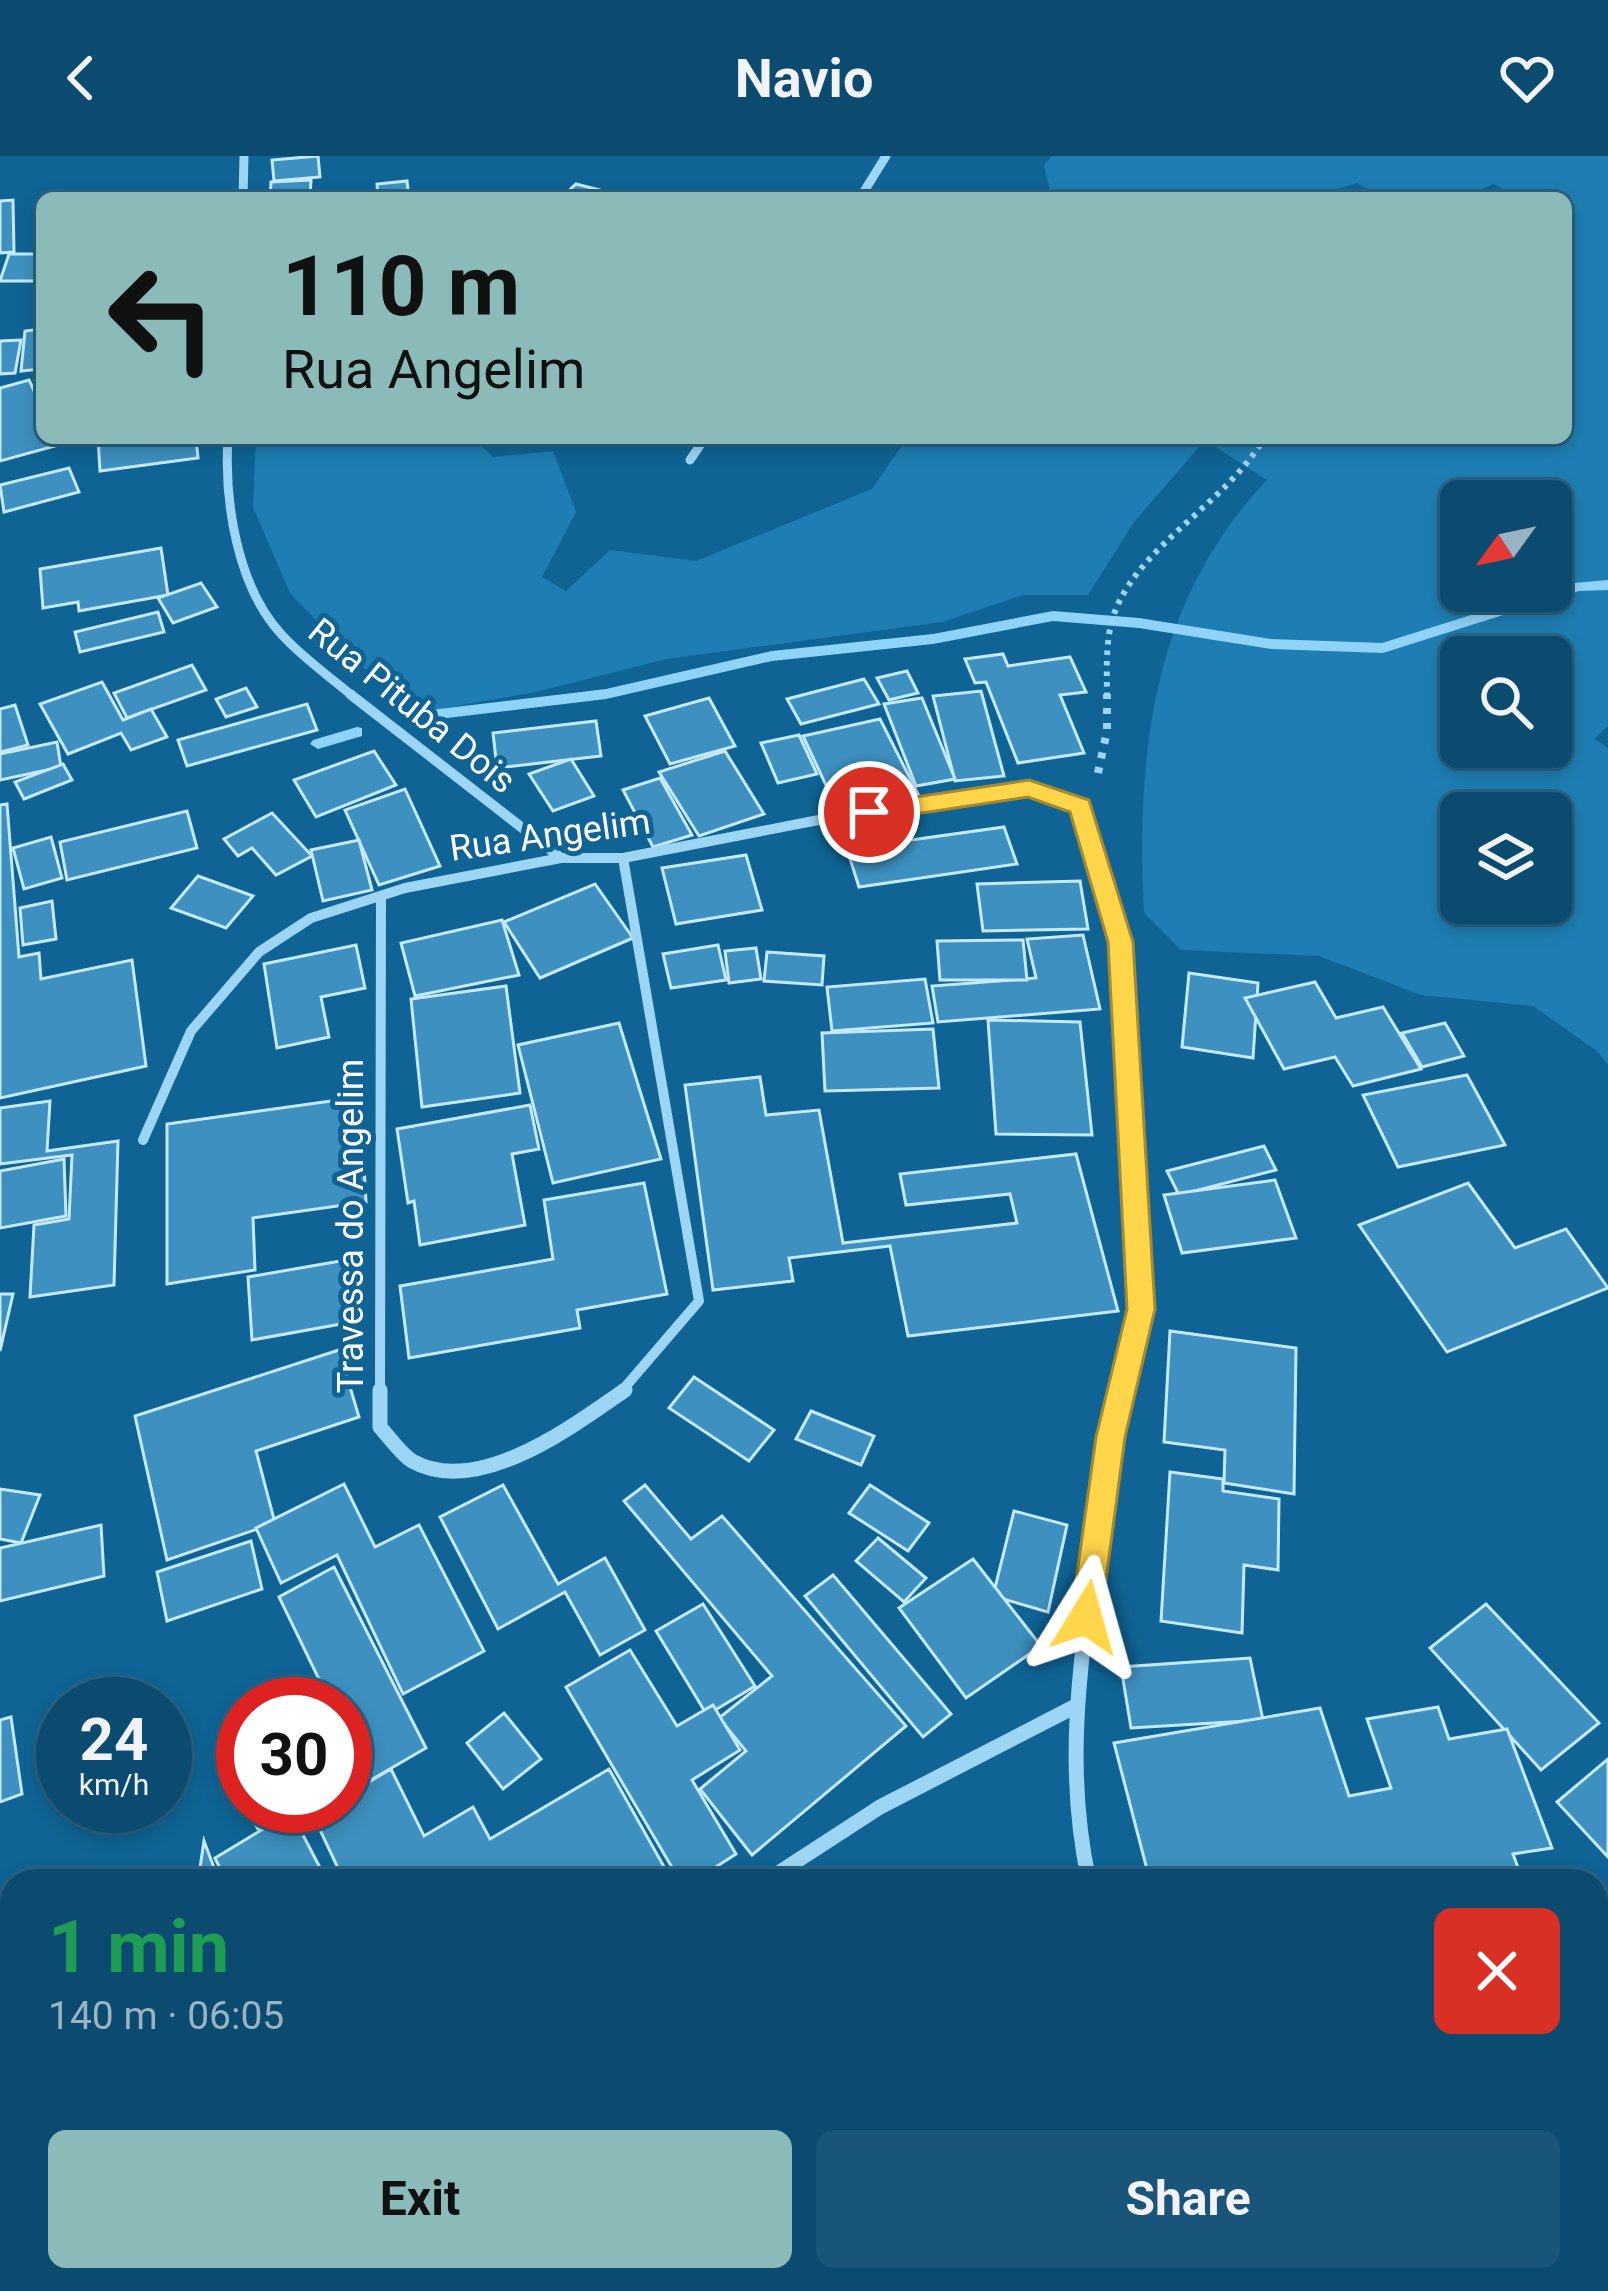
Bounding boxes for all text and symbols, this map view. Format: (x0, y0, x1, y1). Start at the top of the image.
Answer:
icon: back (48, 45, 114, 111)
icon: heart (1494, 45, 1560, 111)
text: Navio (735, 47, 873, 110)
text: 110 m (282, 237, 520, 336)
icon: left (84, 240, 240, 396)
text: Rua Angelim (282, 338, 585, 401)
north arrow (1440, 480, 1572, 612)
map controls (1440, 480, 1572, 924)
street label: Rua Pituba Dois (300, 610, 524, 802)
button: search (1440, 636, 1572, 768)
pin (818, 761, 920, 863)
icon: arrive (836, 779, 902, 845)
button: layers (1440, 792, 1572, 924)
street label: Rua Angelim (447, 800, 653, 870)
street label: Travessa do Angelim (330, 1059, 372, 1393)
position arrow (1023, 1554, 1149, 1680)
speed limit sign: 30 (216, 1677, 372, 1833)
text: 24 (80, 1704, 148, 1775)
text: km/h (79, 1767, 149, 1802)
text: 1 min (48, 1905, 229, 1990)
button: close (1434, 1908, 1560, 2034)
text: 140 m · 06:05 (48, 1993, 284, 2039)
button: Exit (48, 2130, 792, 2268)
button: Share (816, 2130, 1560, 2268)

